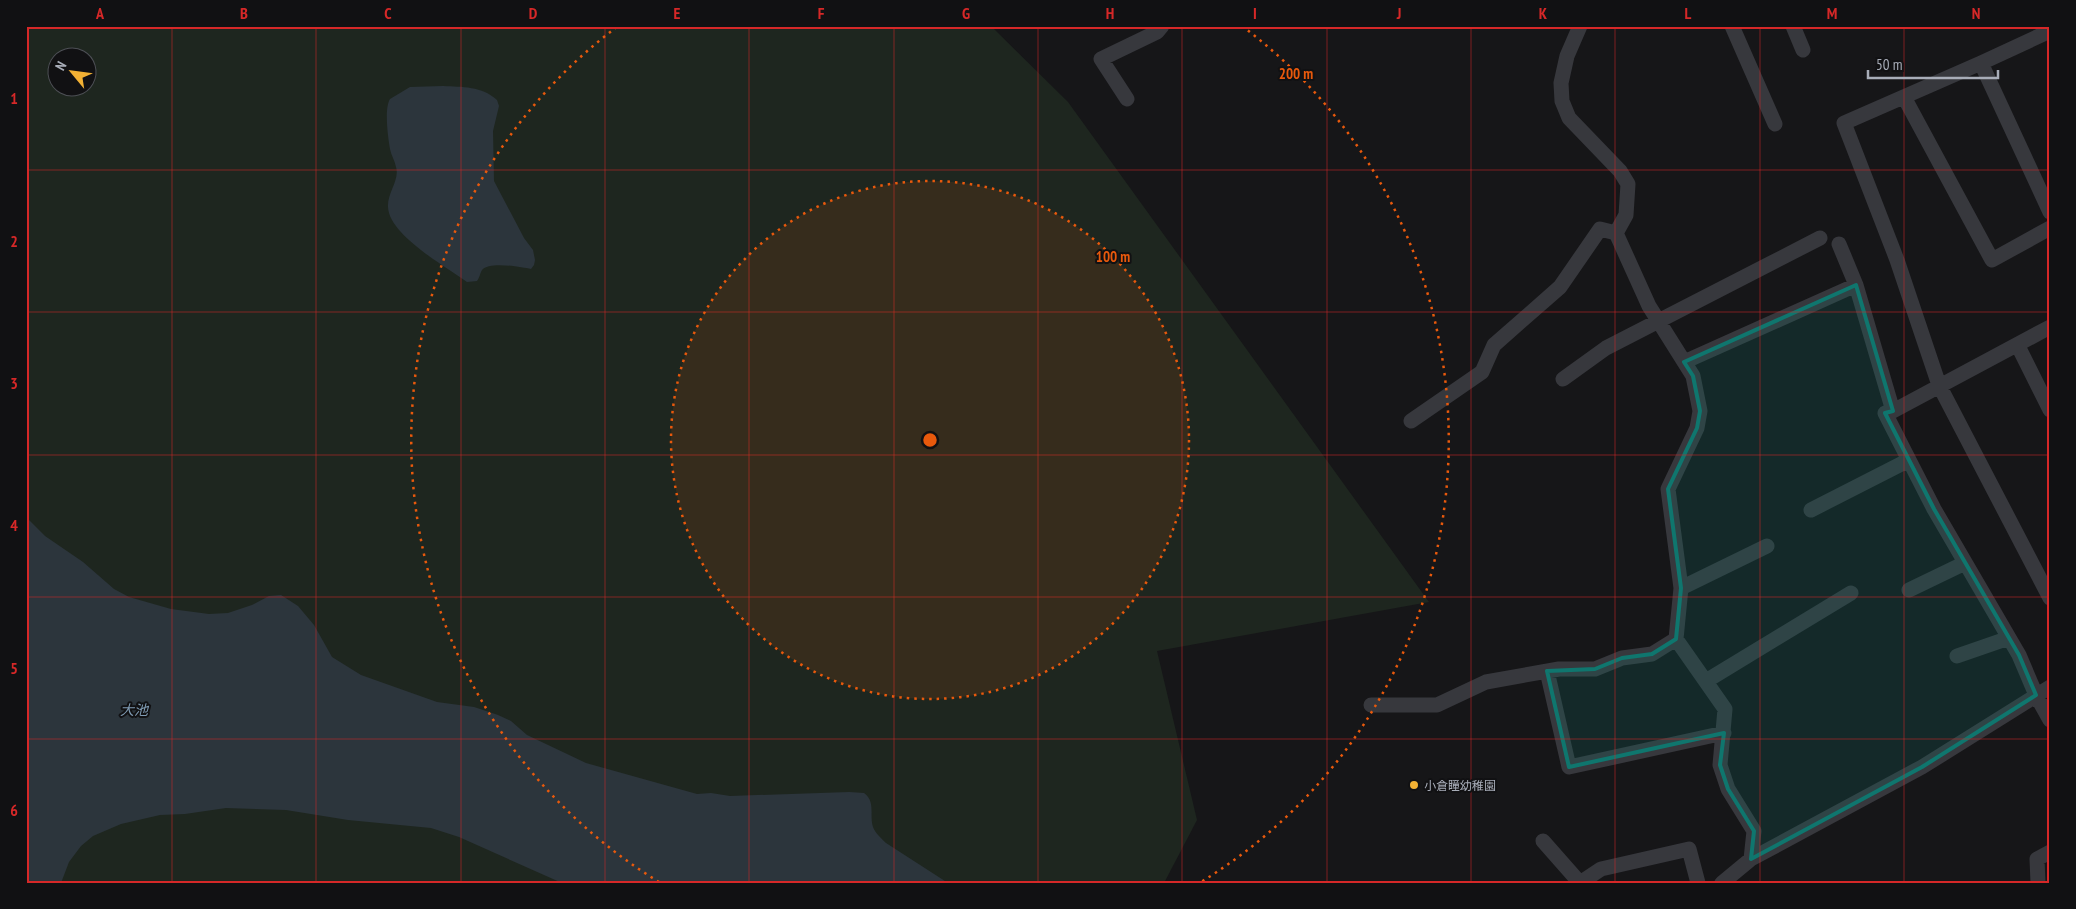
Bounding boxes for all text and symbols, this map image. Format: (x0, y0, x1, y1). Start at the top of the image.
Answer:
text: A (95, 3, 105, 23)
text: B (240, 3, 248, 23)
text: C (384, 3, 392, 23)
text: D (529, 3, 538, 23)
text: E (674, 3, 681, 23)
text: F (818, 3, 825, 23)
text: G (962, 3, 970, 23)
text: H (1106, 3, 1114, 23)
text: I (1253, 3, 1257, 23)
text: J (1396, 3, 1401, 23)
text: K (1539, 3, 1548, 23)
text: L (1685, 3, 1692, 23)
text: M (1827, 3, 1837, 23)
text: N (1972, 3, 1980, 23)
north arrow (48, 48, 98, 98)
scale bar (1868, 48, 1998, 80)
text: 50 m (1876, 55, 1902, 74)
text: N (51, 58, 70, 73)
text: 200 m (1279, 64, 1313, 83)
text: 1 (10, 88, 18, 108)
text: 2 (10, 231, 18, 251)
text: 100 m (1096, 247, 1130, 266)
text: 3 (10, 373, 18, 393)
centre of rings (921, 431, 939, 449)
text: 4 (10, 515, 18, 535)
text: 5 (10, 658, 18, 678)
water label: 大池 (120, 701, 150, 719)
place label: 小倉瞳幼稚園 (1424, 778, 1496, 793)
marker: 小倉瞳幼稚園 (1408, 779, 1420, 791)
text: 6 (10, 800, 18, 820)

